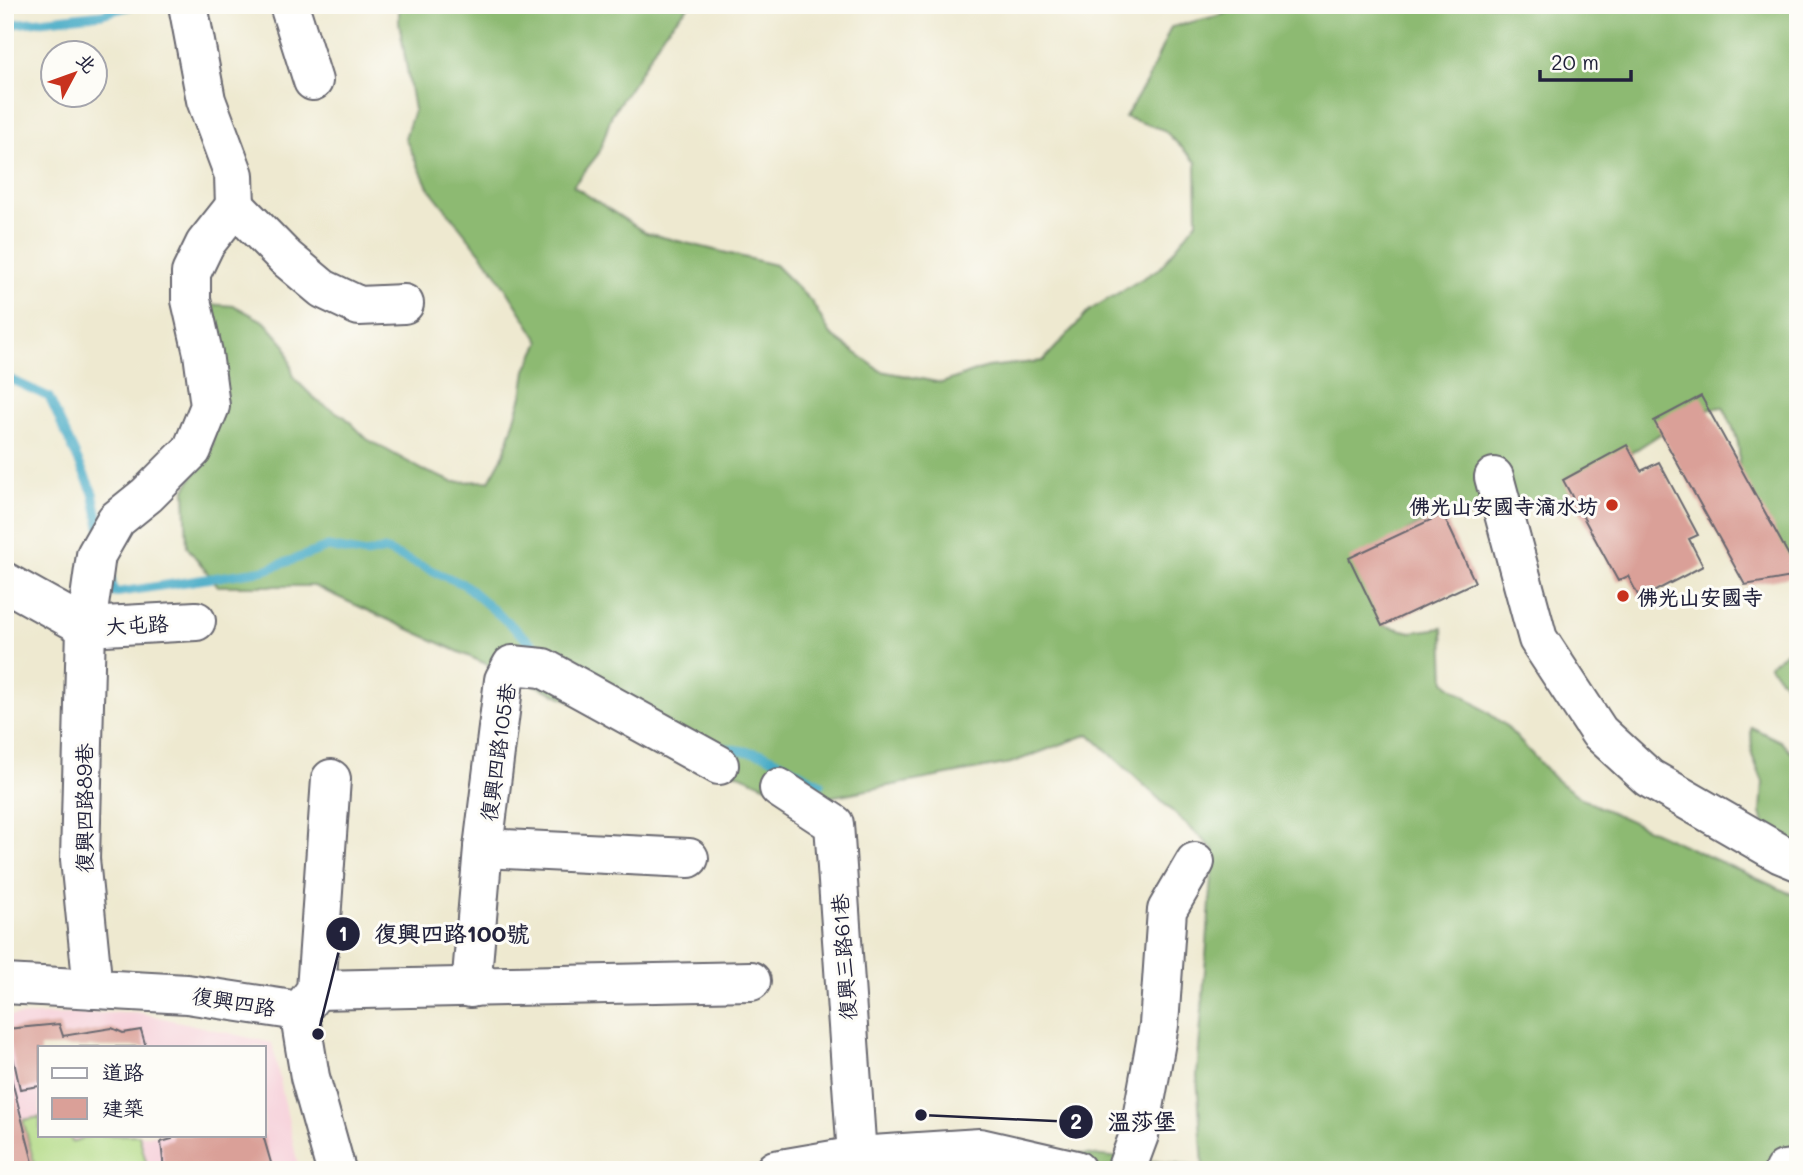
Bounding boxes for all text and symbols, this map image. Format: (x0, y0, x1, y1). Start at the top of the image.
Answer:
north arrow (38, 38, 108, 108)
scale bar (1540, 38, 1632, 82)
text: 北 (72, 47, 103, 78)
text: 20 m (1551, 48, 1599, 75)
place label: 佛光山安國寺滴水坊 (1409, 492, 1598, 519)
marker: 佛光山安國寺滴水坊 (1604, 497, 1620, 513)
place label: 佛光山安國寺 (1637, 583, 1763, 610)
marker: 佛光山安國寺 (1615, 588, 1631, 604)
street label: 大屯路 (105, 609, 169, 639)
street label: 復興四路105巷 (474, 681, 520, 823)
street label: 復興四路89巷 (70, 743, 97, 873)
street label: 復興三路61巷 (825, 893, 861, 1021)
callout: 復興四路100號 (326, 912, 544, 956)
text: 復興四路100號 (375, 918, 529, 948)
text: 1 (338, 919, 348, 946)
street label: 復興四路 (190, 981, 278, 1021)
legend (38, 1046, 266, 1136)
text: 道路 (102, 1058, 144, 1085)
text: 建築 (102, 1094, 144, 1121)
callout: 溫莎堡 (1059, 1100, 1191, 1144)
text: 溫莎堡 (1108, 1106, 1177, 1136)
text: 2 (1070, 1107, 1082, 1134)

